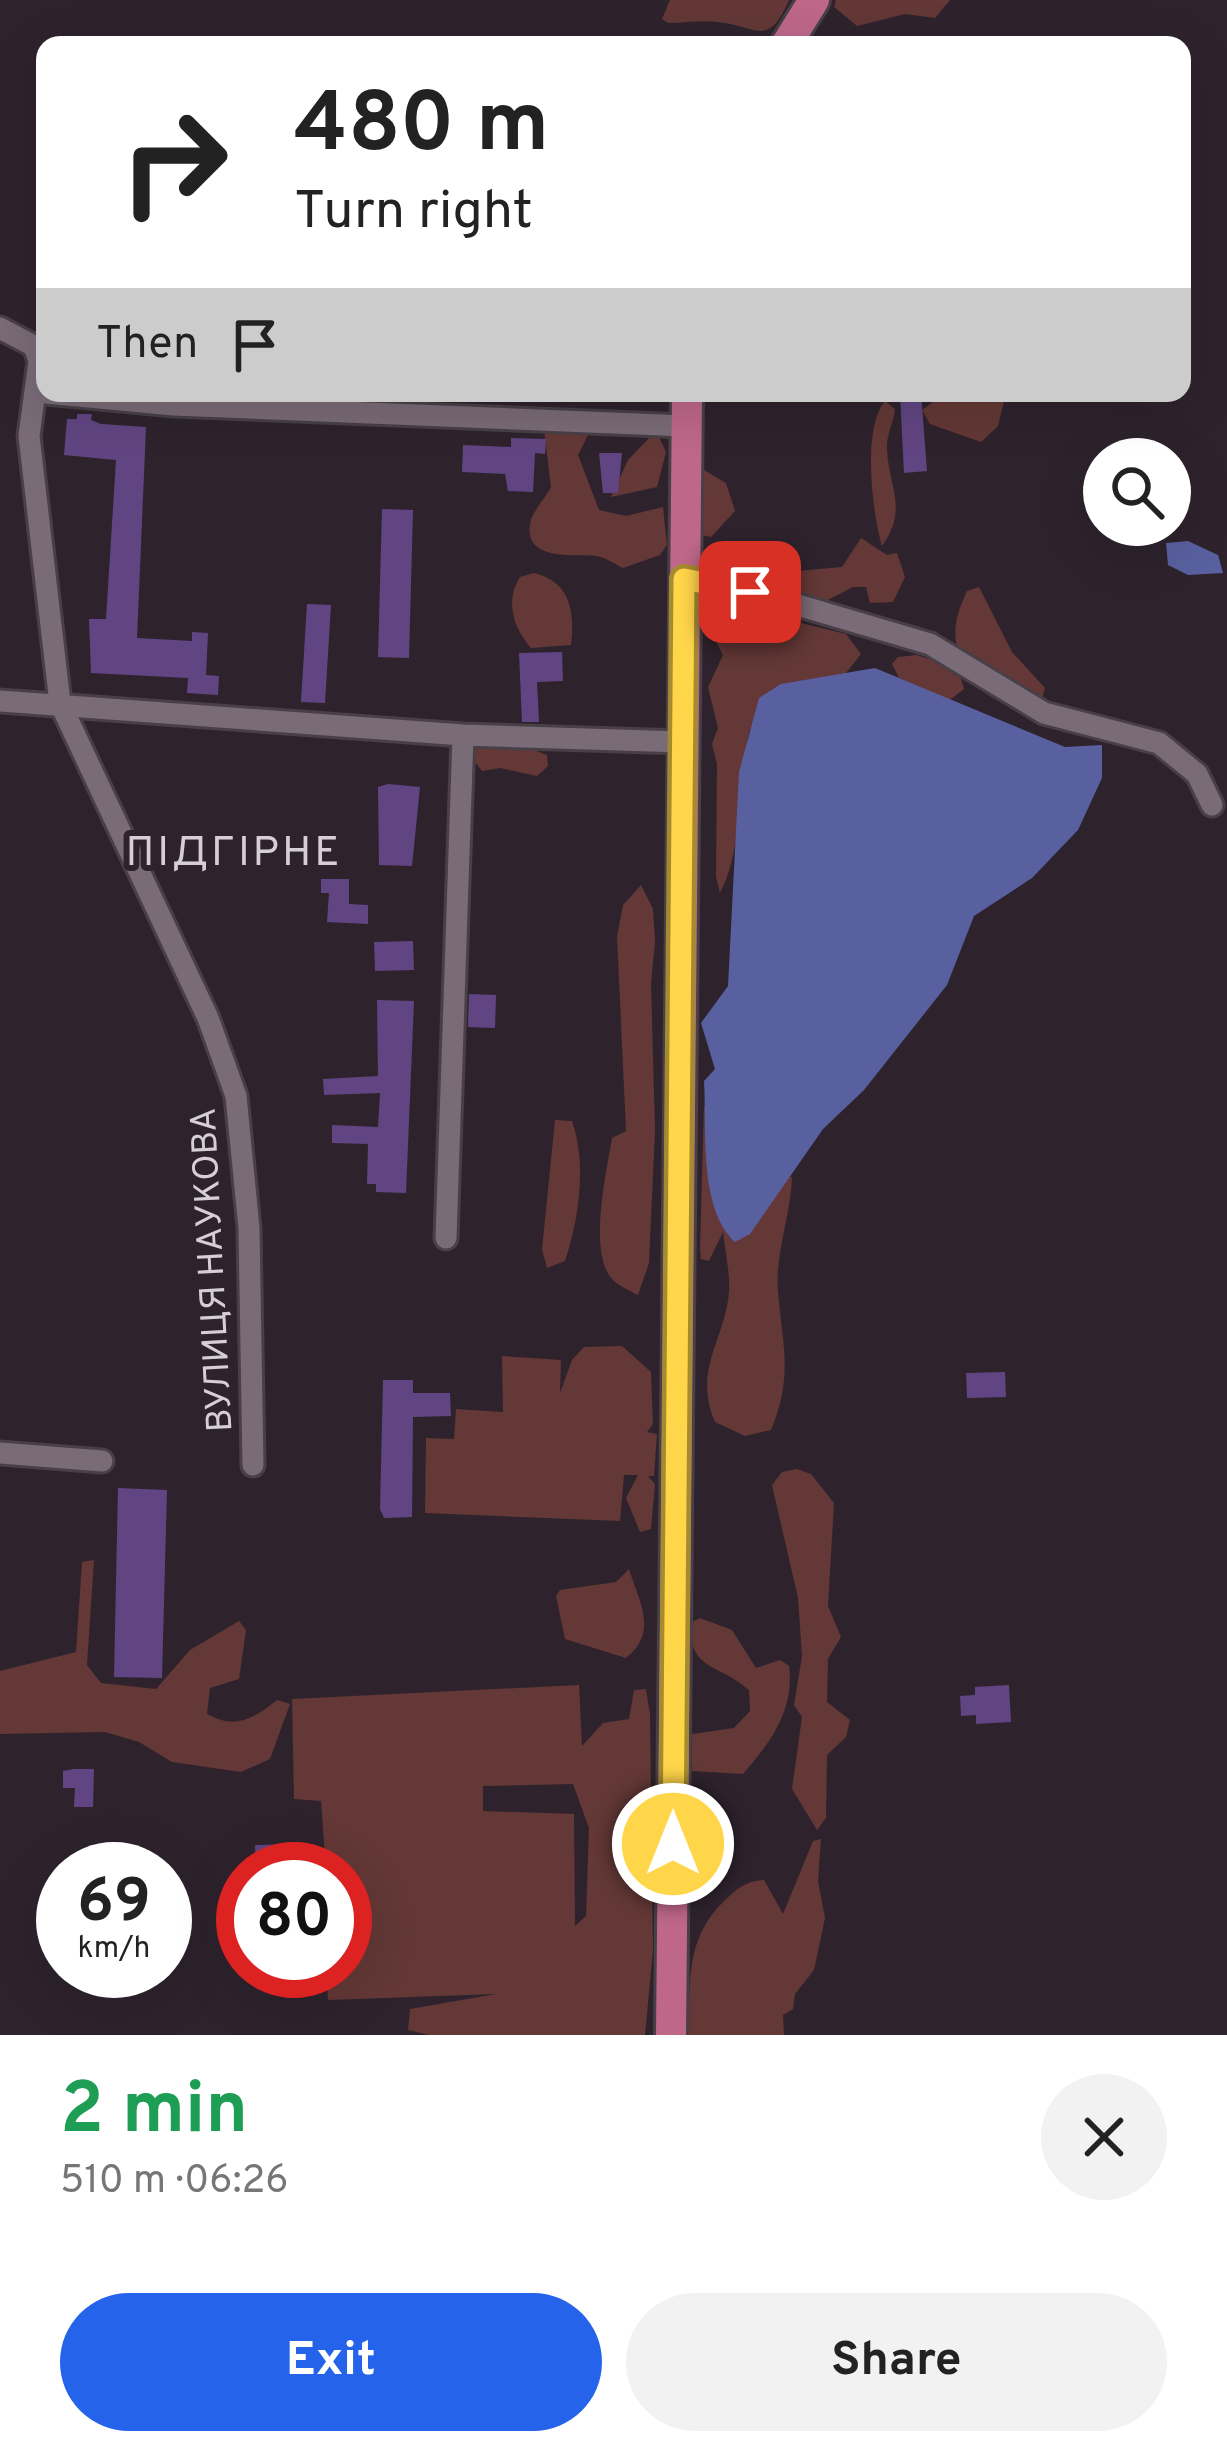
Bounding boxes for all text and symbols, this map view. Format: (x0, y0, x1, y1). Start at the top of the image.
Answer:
text: 480 m (294, 75, 549, 181)
icon: right (96, 84, 252, 240)
text: Turn right (294, 179, 533, 248)
icon: arrive (222, 312, 288, 378)
text: Then (96, 317, 198, 374)
map controls (1083, 438, 1191, 546)
button: search (1083, 438, 1191, 546)
pin (699, 541, 801, 643)
icon: arrive (717, 559, 783, 625)
district label: ПІДГІРНЕ (126, 828, 342, 881)
street label: ВУЛИЦЯ НАУКОВА (183, 1106, 245, 1433)
position arrow (610, 1781, 736, 1907)
speed limit sign: 80 (216, 1842, 372, 1998)
text: 69 (77, 1867, 151, 1943)
text: km/h (78, 1931, 150, 1968)
text: 2 min (60, 2067, 248, 2159)
button: close (1041, 2074, 1167, 2200)
text: 510 m · 06:26 (60, 2158, 289, 2207)
button: Exit (60, 2293, 602, 2431)
button: Share (626, 2293, 1167, 2431)

